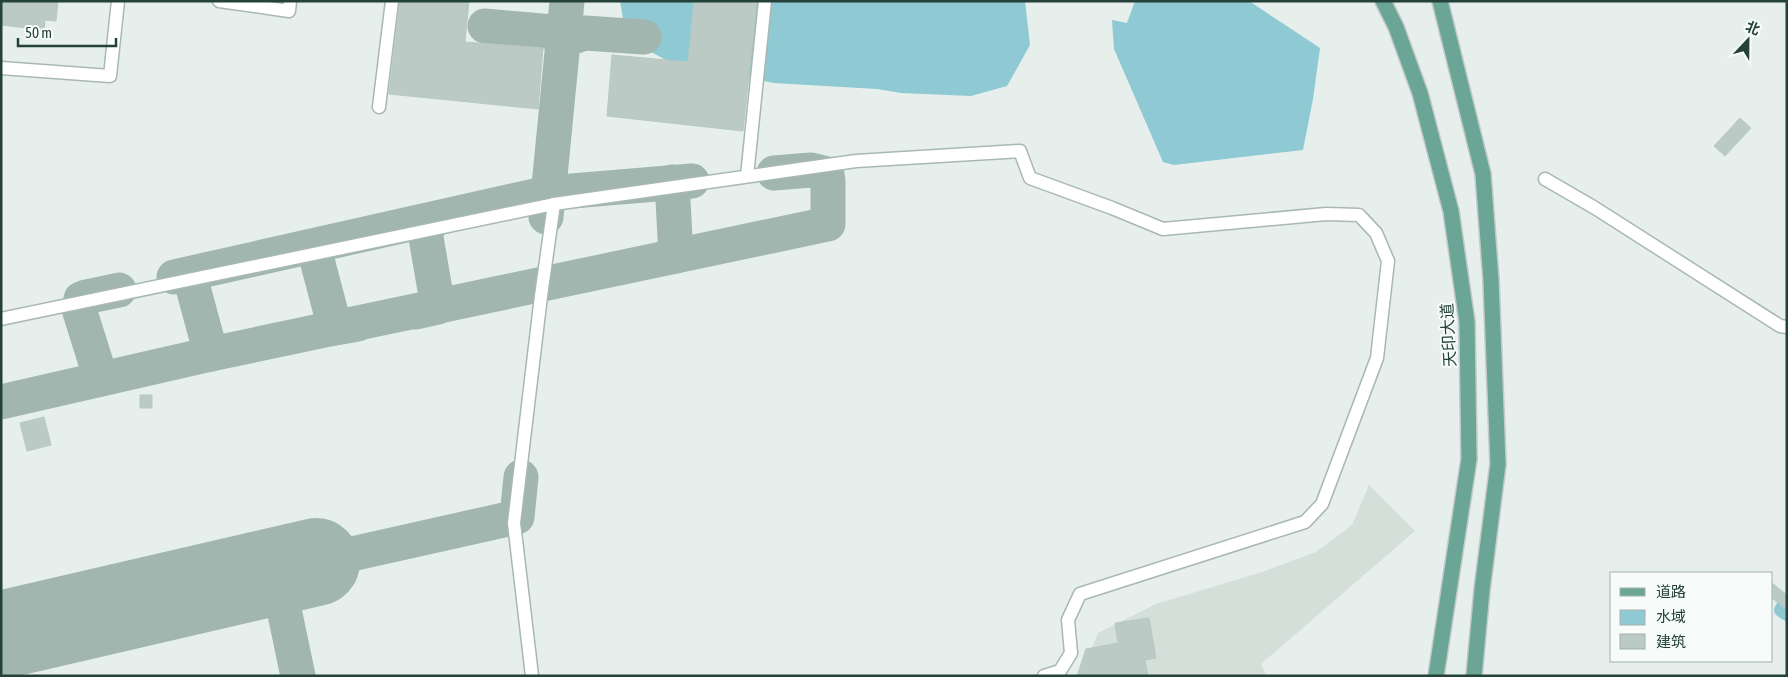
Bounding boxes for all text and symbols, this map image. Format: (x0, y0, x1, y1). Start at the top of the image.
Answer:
scale bar (18, 15, 115, 47)
north arrow (1723, 15, 1773, 65)
text: 北 (1743, 18, 1762, 38)
text: 50 m (25, 24, 52, 41)
street label: 天印大道 (1437, 303, 1459, 367)
legend (1610, 572, 1773, 662)
text: 道路 (1656, 583, 1686, 600)
text: 水域 (1656, 608, 1686, 625)
text: 建筑 (1656, 633, 1686, 650)

